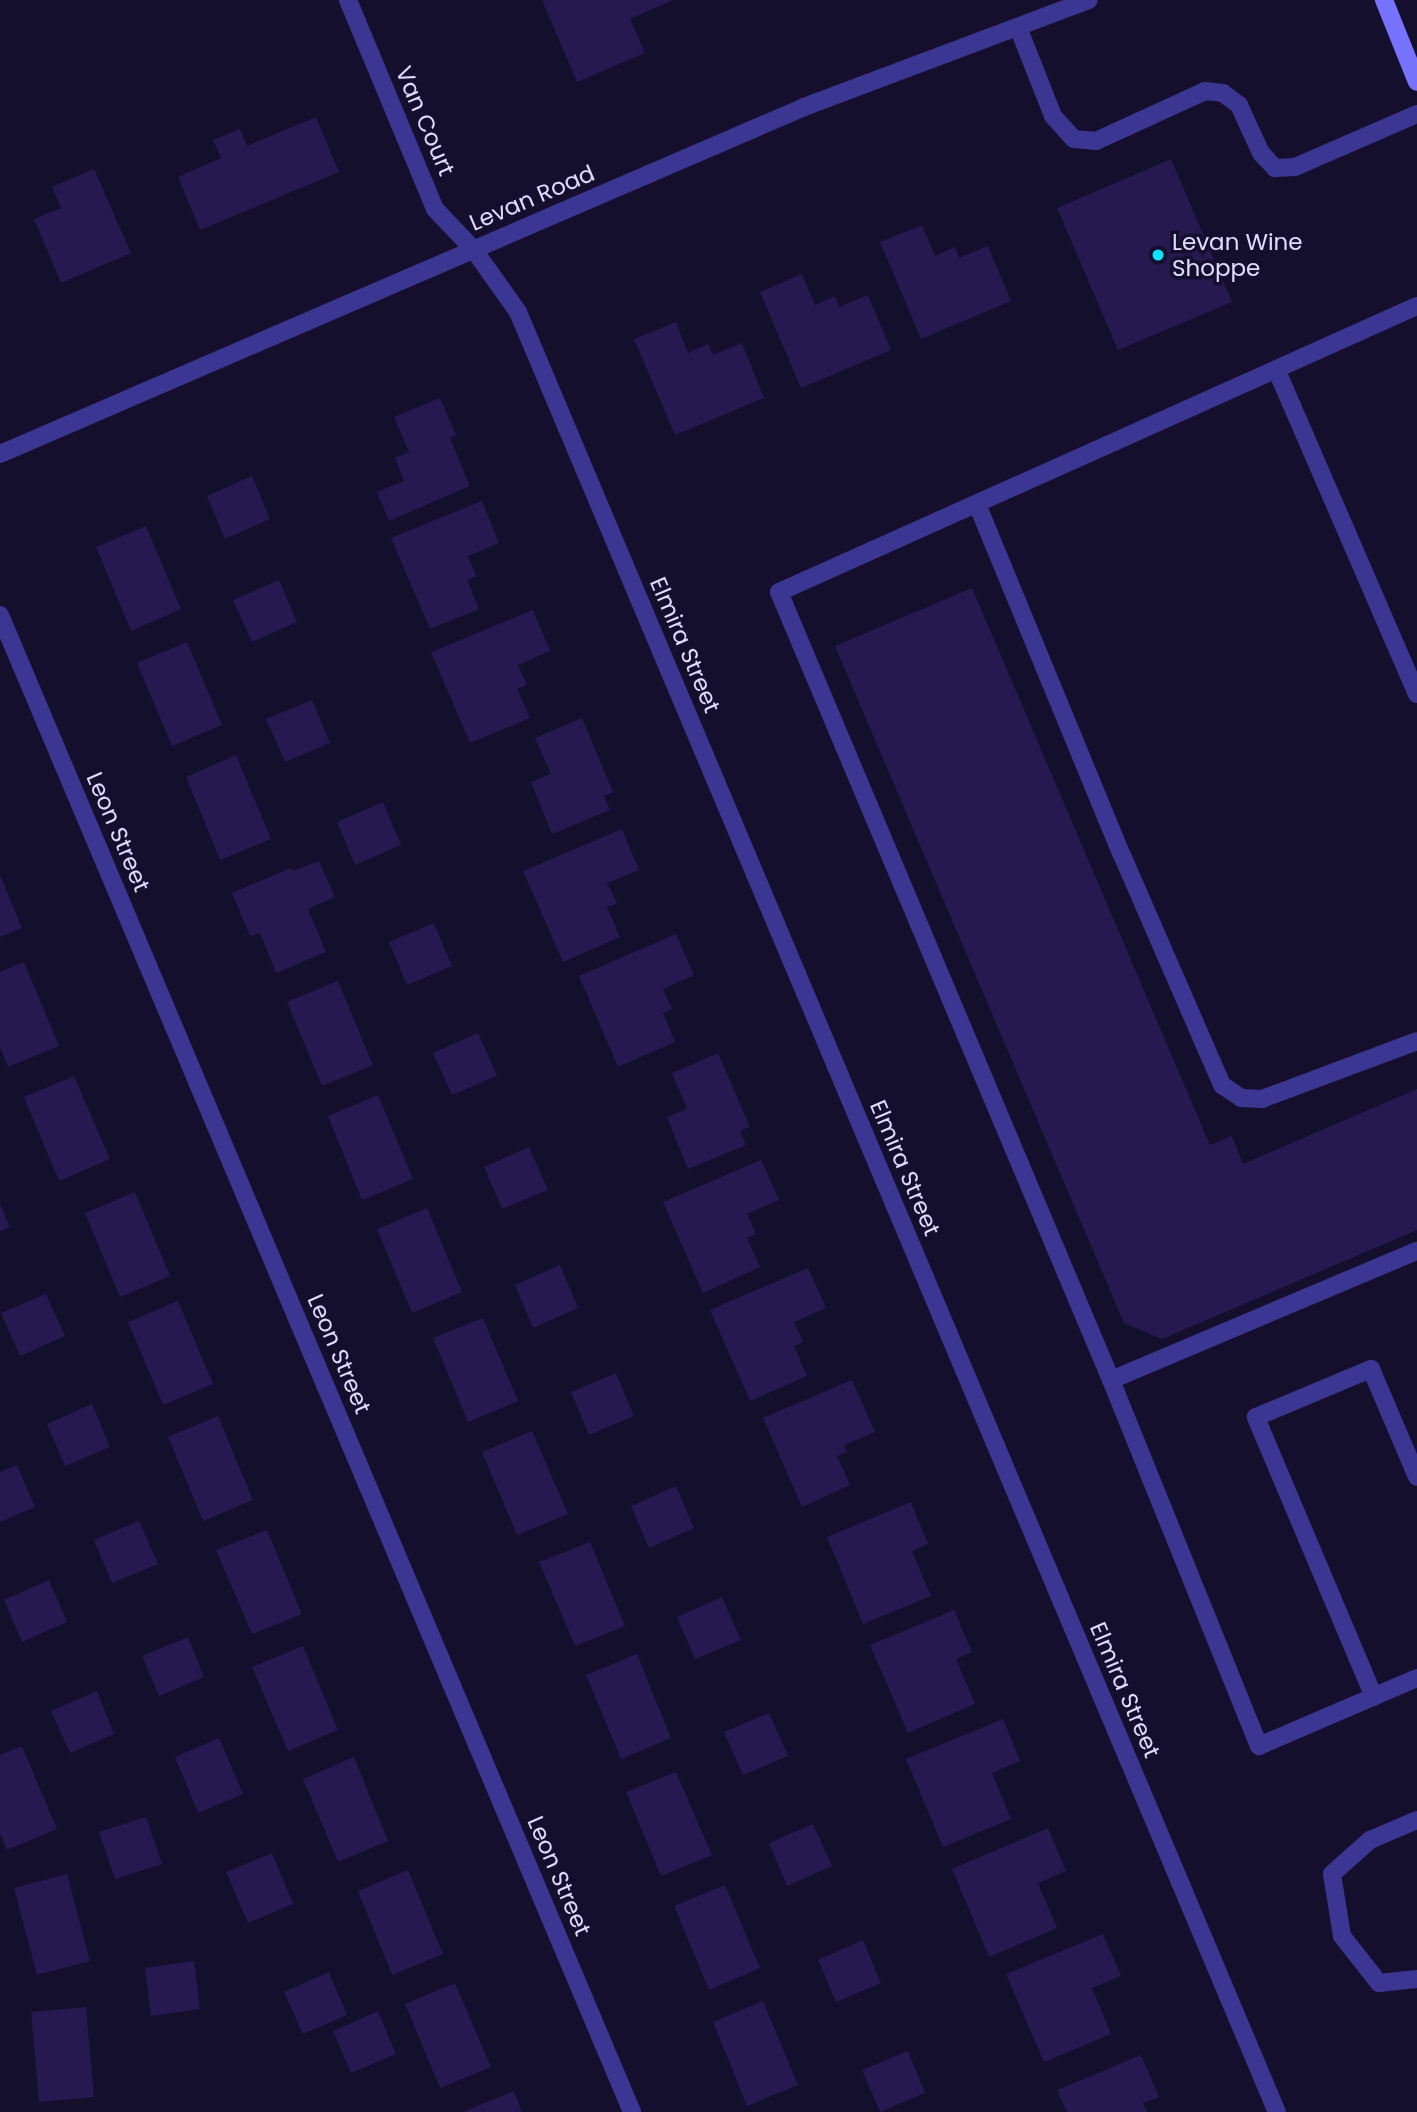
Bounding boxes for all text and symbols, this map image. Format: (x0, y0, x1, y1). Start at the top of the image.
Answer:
street label: Van Court (390, 62, 460, 180)
street label: Levan Road (465, 159, 599, 237)
place label: Levan Wine Shoppe (1172, 228, 1303, 282)
marker: Levan Wine Shoppe (1150, 247, 1166, 263)
street label: Elmira Street (644, 573, 726, 717)
street label: Leon Street (80, 768, 156, 896)
street label: Elmira Street (864, 1096, 946, 1240)
street label: Leon Street (301, 1290, 377, 1418)
street label: Elmira Street (1084, 1618, 1166, 1762)
street label: Leon Street (521, 1812, 597, 1940)

